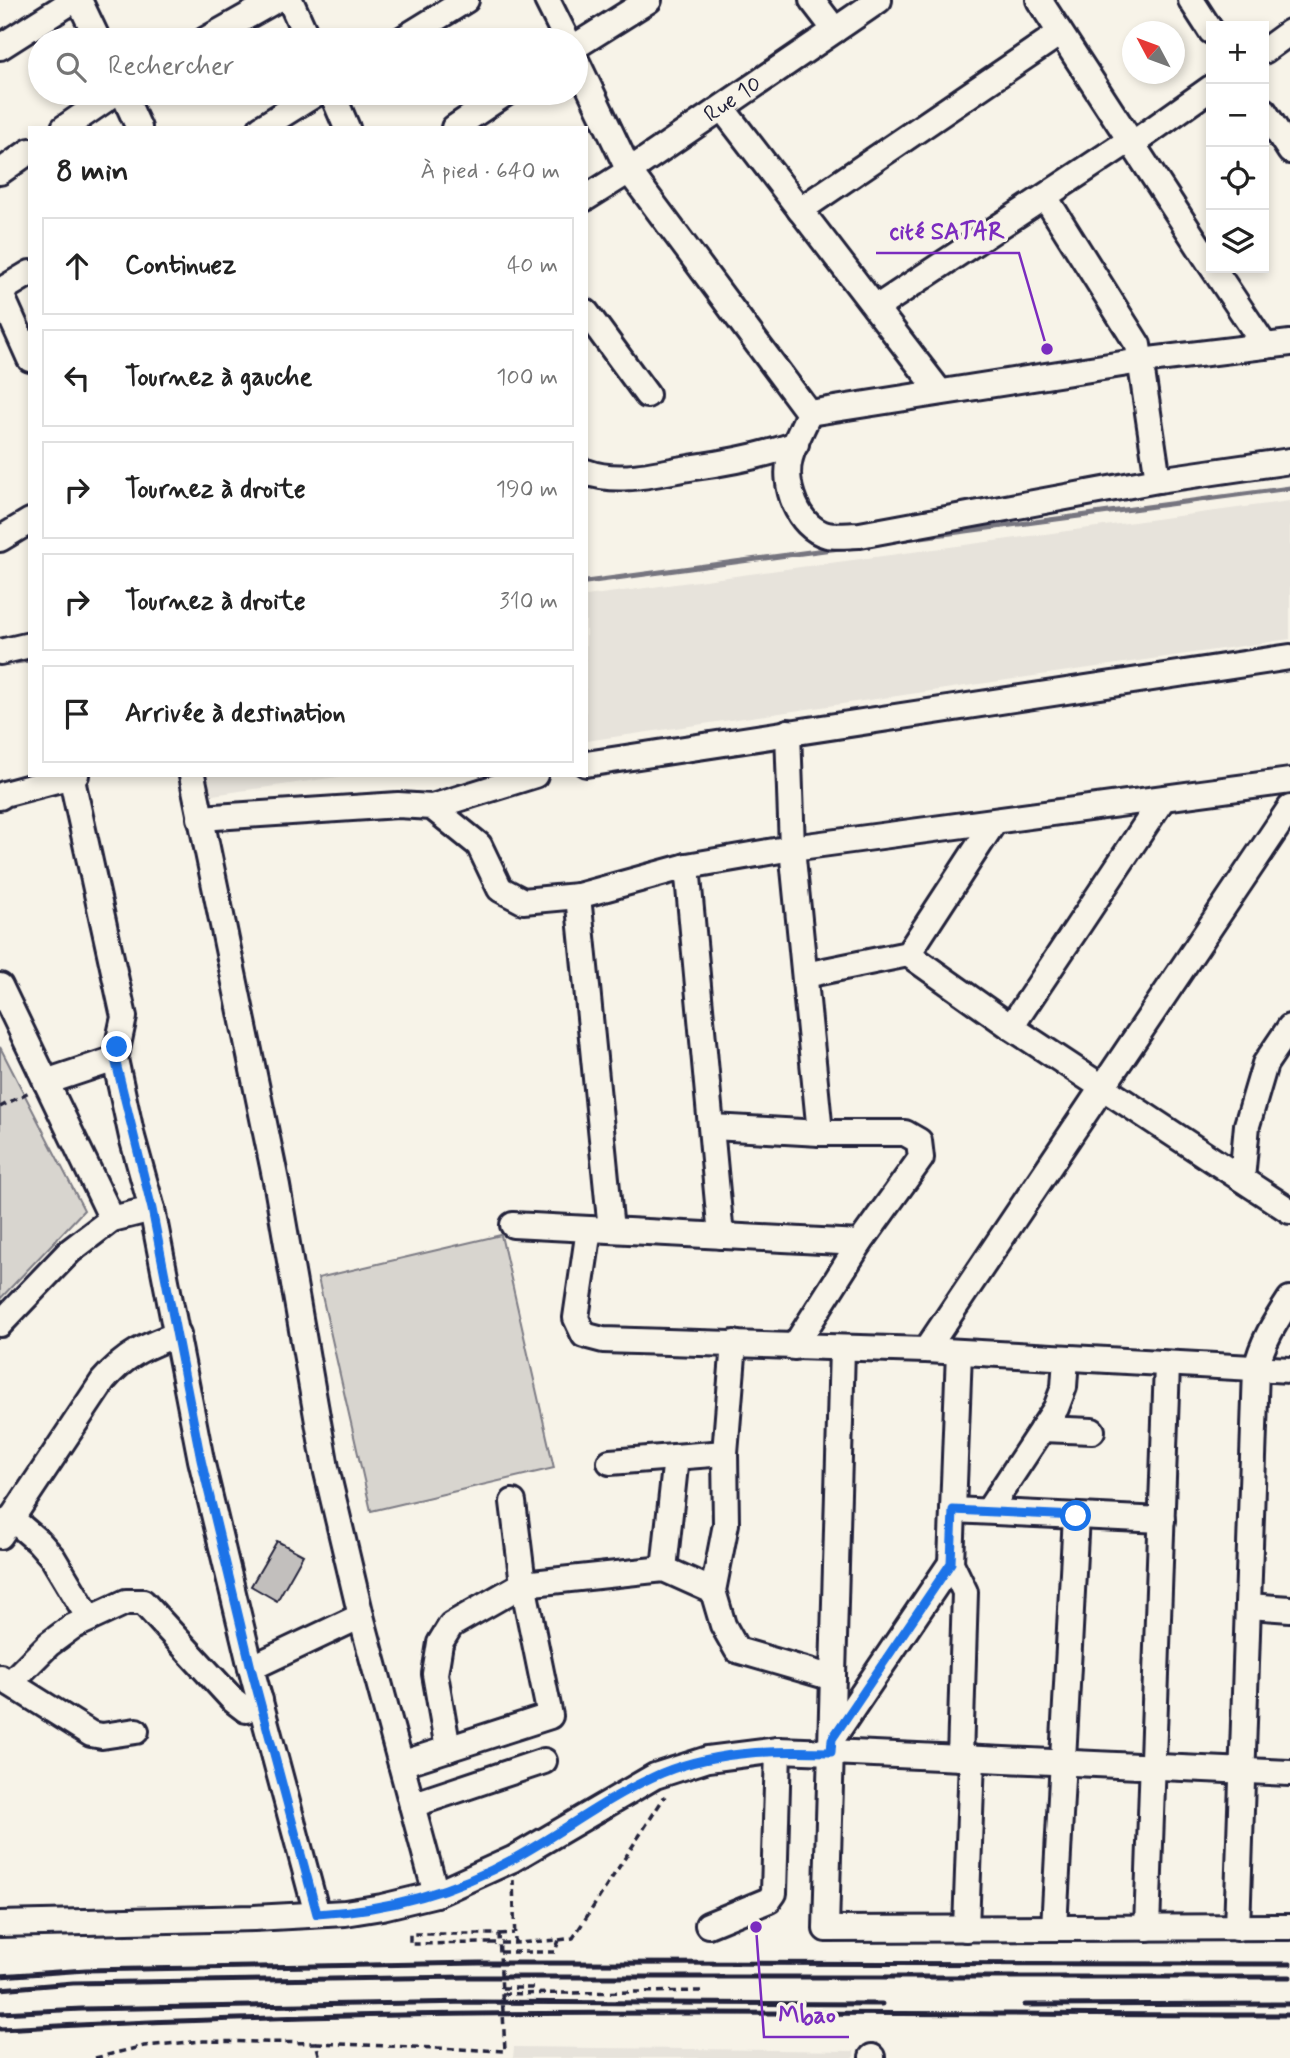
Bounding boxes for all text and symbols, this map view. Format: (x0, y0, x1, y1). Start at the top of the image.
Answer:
north arrow (1122, 21, 1185, 84)
map controls (1206, 21, 1269, 273)
button: + (1206, 21, 1269, 84)
search box (28, 28, 588, 105)
icon: search (52, 48, 90, 86)
text: Rechercher (108, 50, 234, 84)
street label: Rue 10 (698, 69, 768, 130)
button: − (1206, 84, 1269, 147)
button: locate (1206, 147, 1269, 210)
text: 8 min (56, 152, 129, 191)
text: À pied · 640 m (421, 157, 560, 187)
callout: cité SATAR (876, 208, 1019, 253)
button: layers (1206, 210, 1269, 273)
text: cité SATAR (889, 217, 1005, 248)
icon: ahead (58, 247, 96, 285)
text: Continuez (125, 249, 236, 283)
text: 40 m (507, 251, 558, 281)
icon: left (58, 359, 96, 397)
text: Tournez à gauche (125, 361, 312, 395)
text: 100 m (496, 363, 558, 393)
icon: right (58, 471, 96, 509)
text: Tournez à droite (125, 473, 306, 507)
text: 190 m (496, 475, 558, 505)
icon: right (58, 583, 96, 621)
text: Tournez à droite (125, 585, 306, 619)
text: 310 m (499, 587, 558, 617)
icon: arrive (58, 695, 96, 733)
text: Arrivée à destination (125, 697, 346, 731)
route end (101, 1031, 132, 1062)
route start (1060, 1500, 1091, 1531)
callout: Mbao (764, 1992, 849, 2037)
text: Mbao (778, 2001, 836, 2032)

